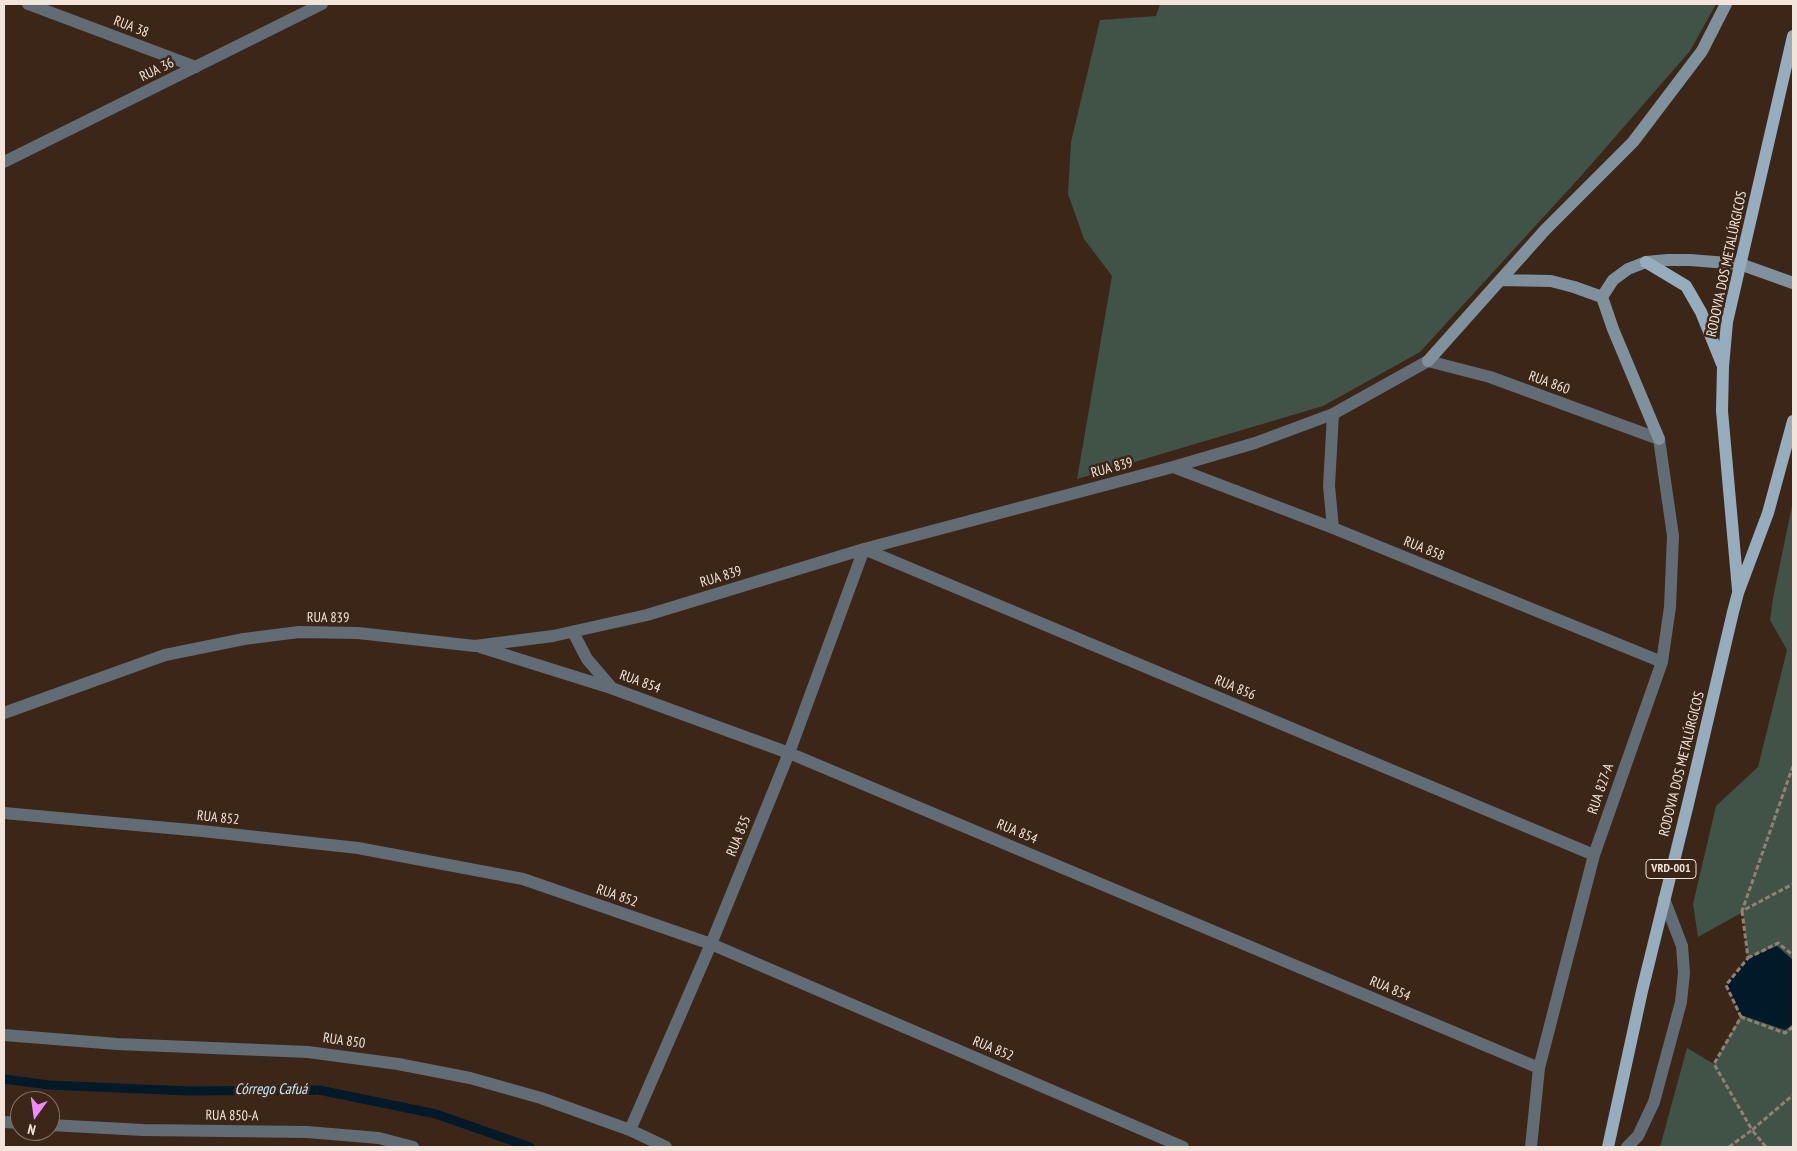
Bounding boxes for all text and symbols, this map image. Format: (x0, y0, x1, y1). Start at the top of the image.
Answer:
street label: RUA 38 (111, 13, 151, 41)
street label: RUA 36 (137, 55, 177, 85)
street label: RODOVIA DOS METALÚRGICOS (1703, 190, 1751, 338)
street label: RUA 860 (1526, 368, 1572, 398)
street label: RUA 839 (1089, 454, 1135, 482)
street label: RUA 858 (1401, 533, 1447, 565)
street label: RUA 839 (698, 563, 744, 591)
street label: RUA 839 (307, 609, 349, 627)
street label: RUA 854 (617, 667, 663, 697)
street label: RUA 856 (1212, 672, 1258, 704)
street label: RODOVIA DOS METALÚRGICOS (1656, 690, 1708, 838)
street label: RUA 827-A (1585, 761, 1617, 817)
street label: RUA 852 (196, 807, 240, 829)
street label: RUA 835 (723, 813, 755, 859)
street label: RUA 854 (994, 816, 1040, 848)
road number: VRD-001 (1646, 860, 1696, 879)
street label: RUA 852 (594, 881, 640, 911)
street label: RUA 854 (1367, 973, 1413, 1005)
street label: RUA 850 (322, 1030, 366, 1052)
street label: RUA 852 (970, 1033, 1016, 1065)
water label: Córrego Cafuá (235, 1081, 307, 1099)
north arrow (10, 1091, 60, 1141)
street label: RUA 850-A (205, 1107, 259, 1125)
text: N (26, 1120, 37, 1139)

